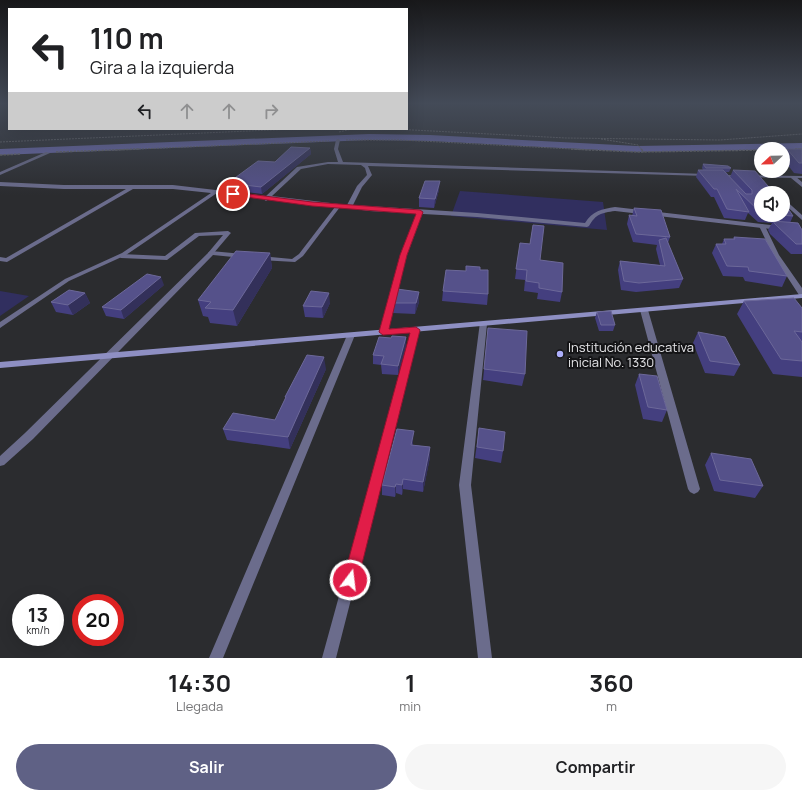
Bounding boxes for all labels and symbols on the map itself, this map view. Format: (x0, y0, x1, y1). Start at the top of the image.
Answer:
north arrow (754, 142, 790, 178)
pin (216, 177, 250, 211)
place label: Institución educativa inicial No. 1330 (568, 338, 694, 371)
marker: Institución educativa inicial No. 1330 (555, 349, 565, 359)
position arrow (329, 559, 371, 601)
speed limit sign: 20 (72, 594, 124, 646)

